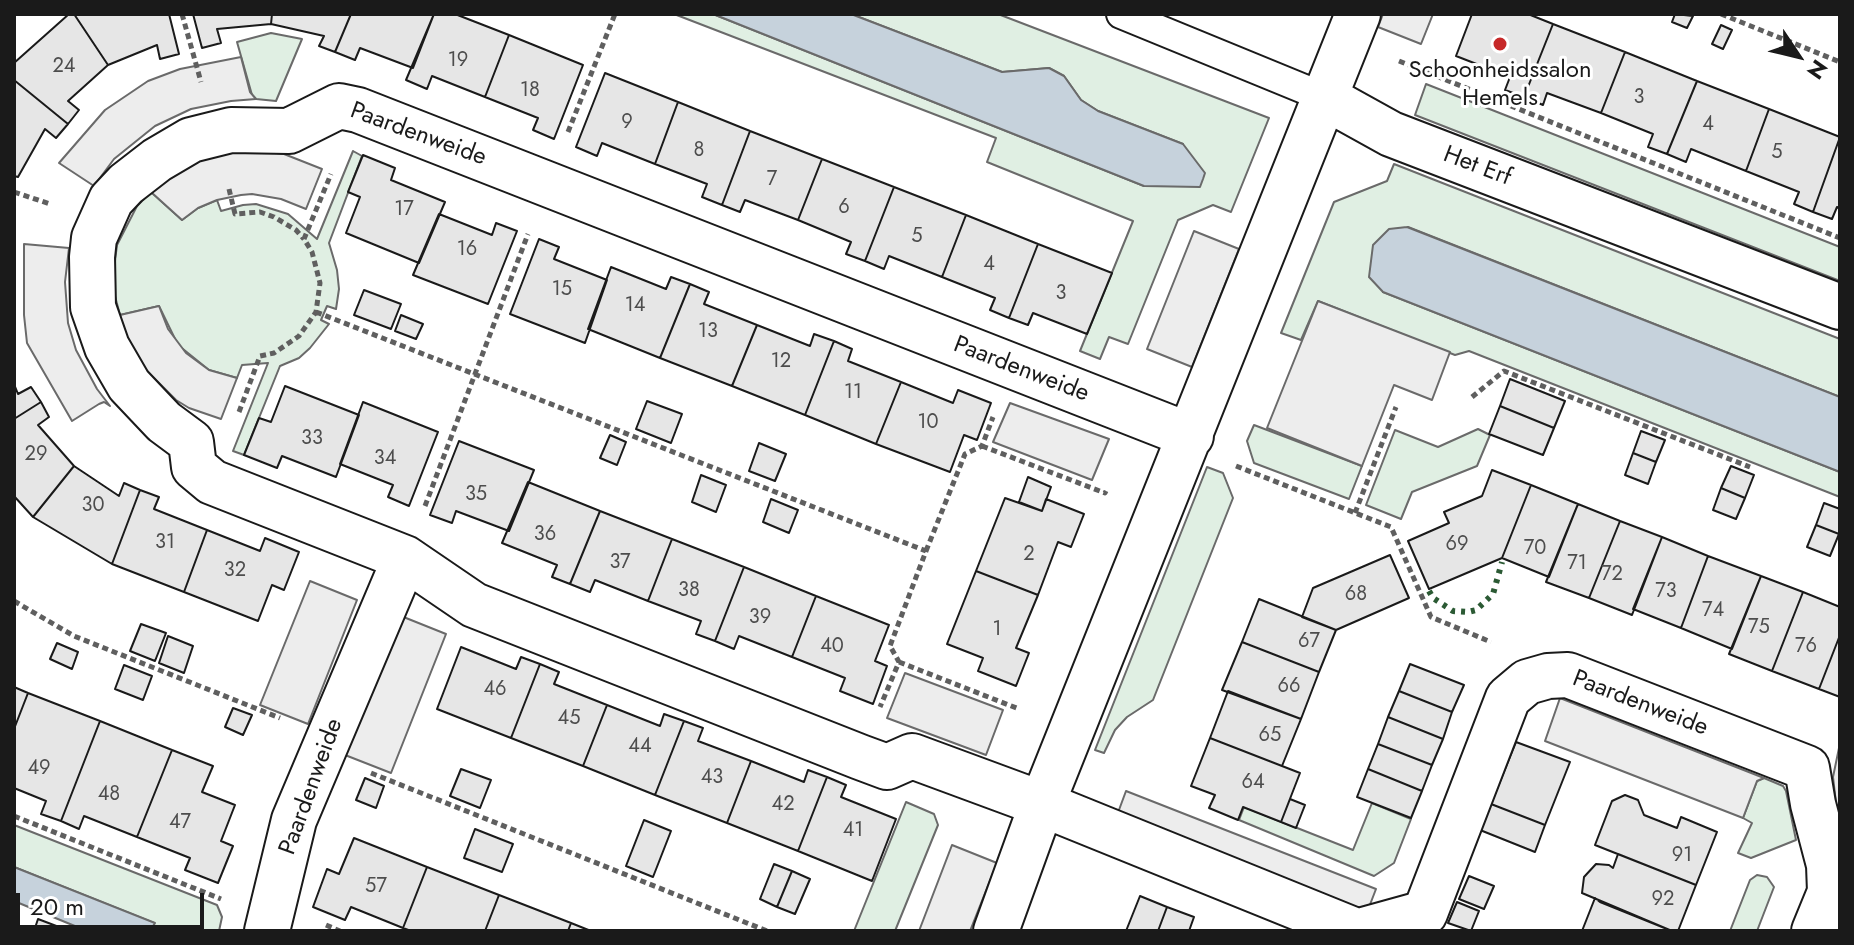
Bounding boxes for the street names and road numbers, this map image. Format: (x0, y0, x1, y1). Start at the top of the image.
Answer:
street label: Paardenweide (346, 97, 490, 173)
street label: Het Erf (1439, 141, 1515, 193)
street label: Paardenweide (949, 331, 1093, 409)
street label: Paardenweide (1568, 665, 1712, 743)
street label: Paardenweide (274, 715, 350, 859)

